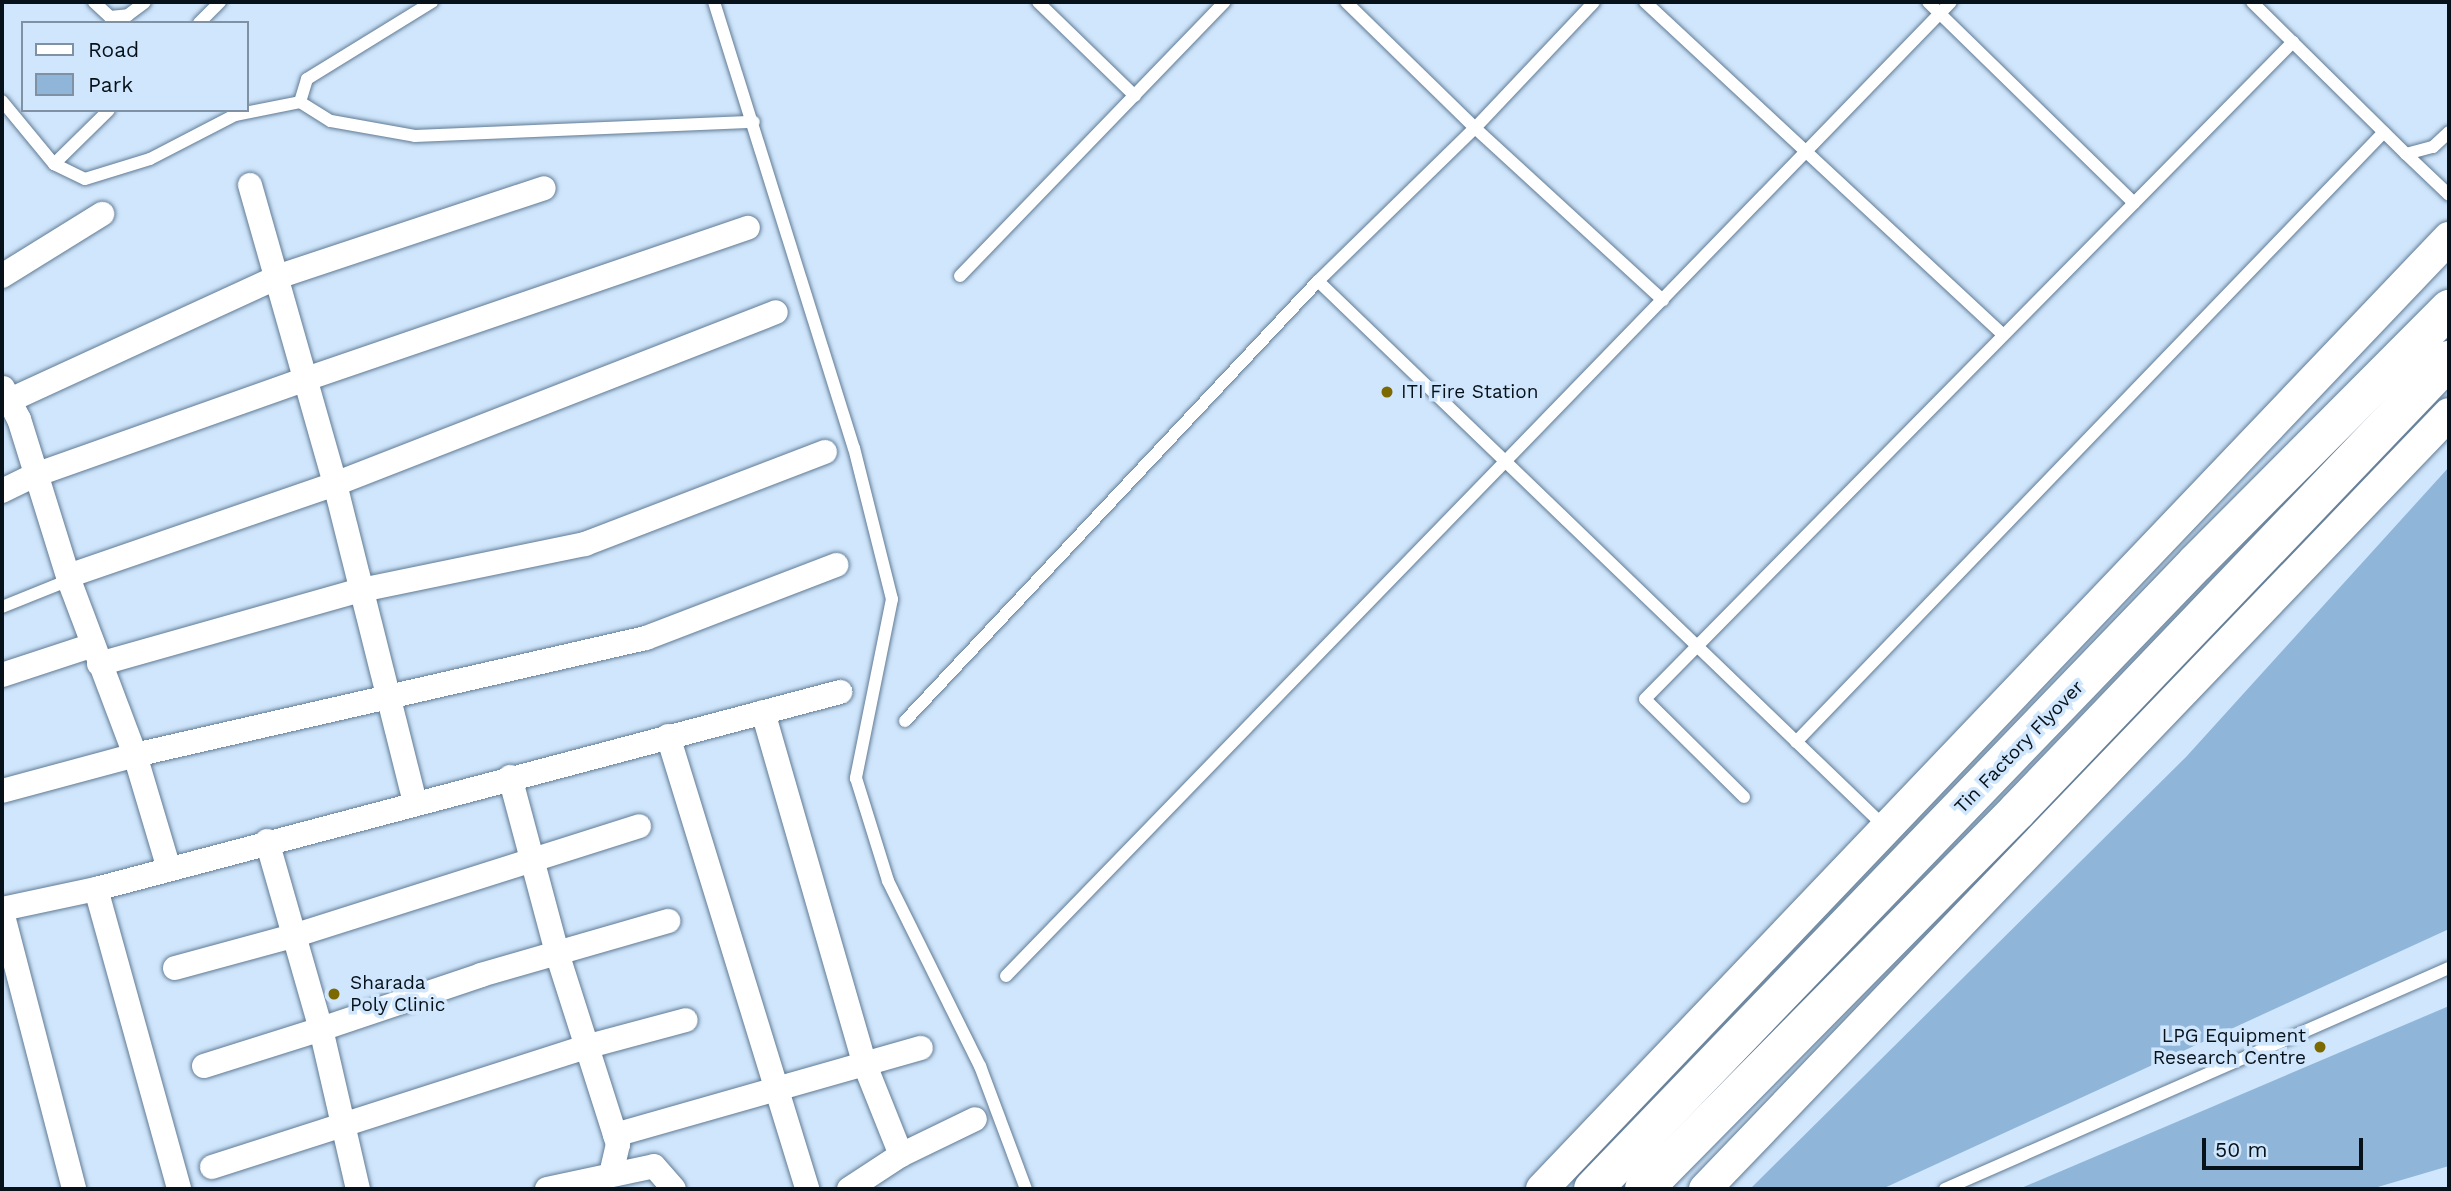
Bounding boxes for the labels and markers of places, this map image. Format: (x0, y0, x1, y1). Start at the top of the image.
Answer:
place label: ITI Fire Station (1401, 381, 1538, 403)
marker: ITI Fire Station (1379, 384, 1395, 400)
place label: Sharada Poly Clinic (350, 972, 446, 1016)
marker: Sharada Poly Clinic (324, 984, 344, 1004)
place label: LPG Equipment Research Centre (2153, 1025, 2306, 1069)
marker: LPG Equipment Research Centre (2312, 1039, 2328, 1055)

